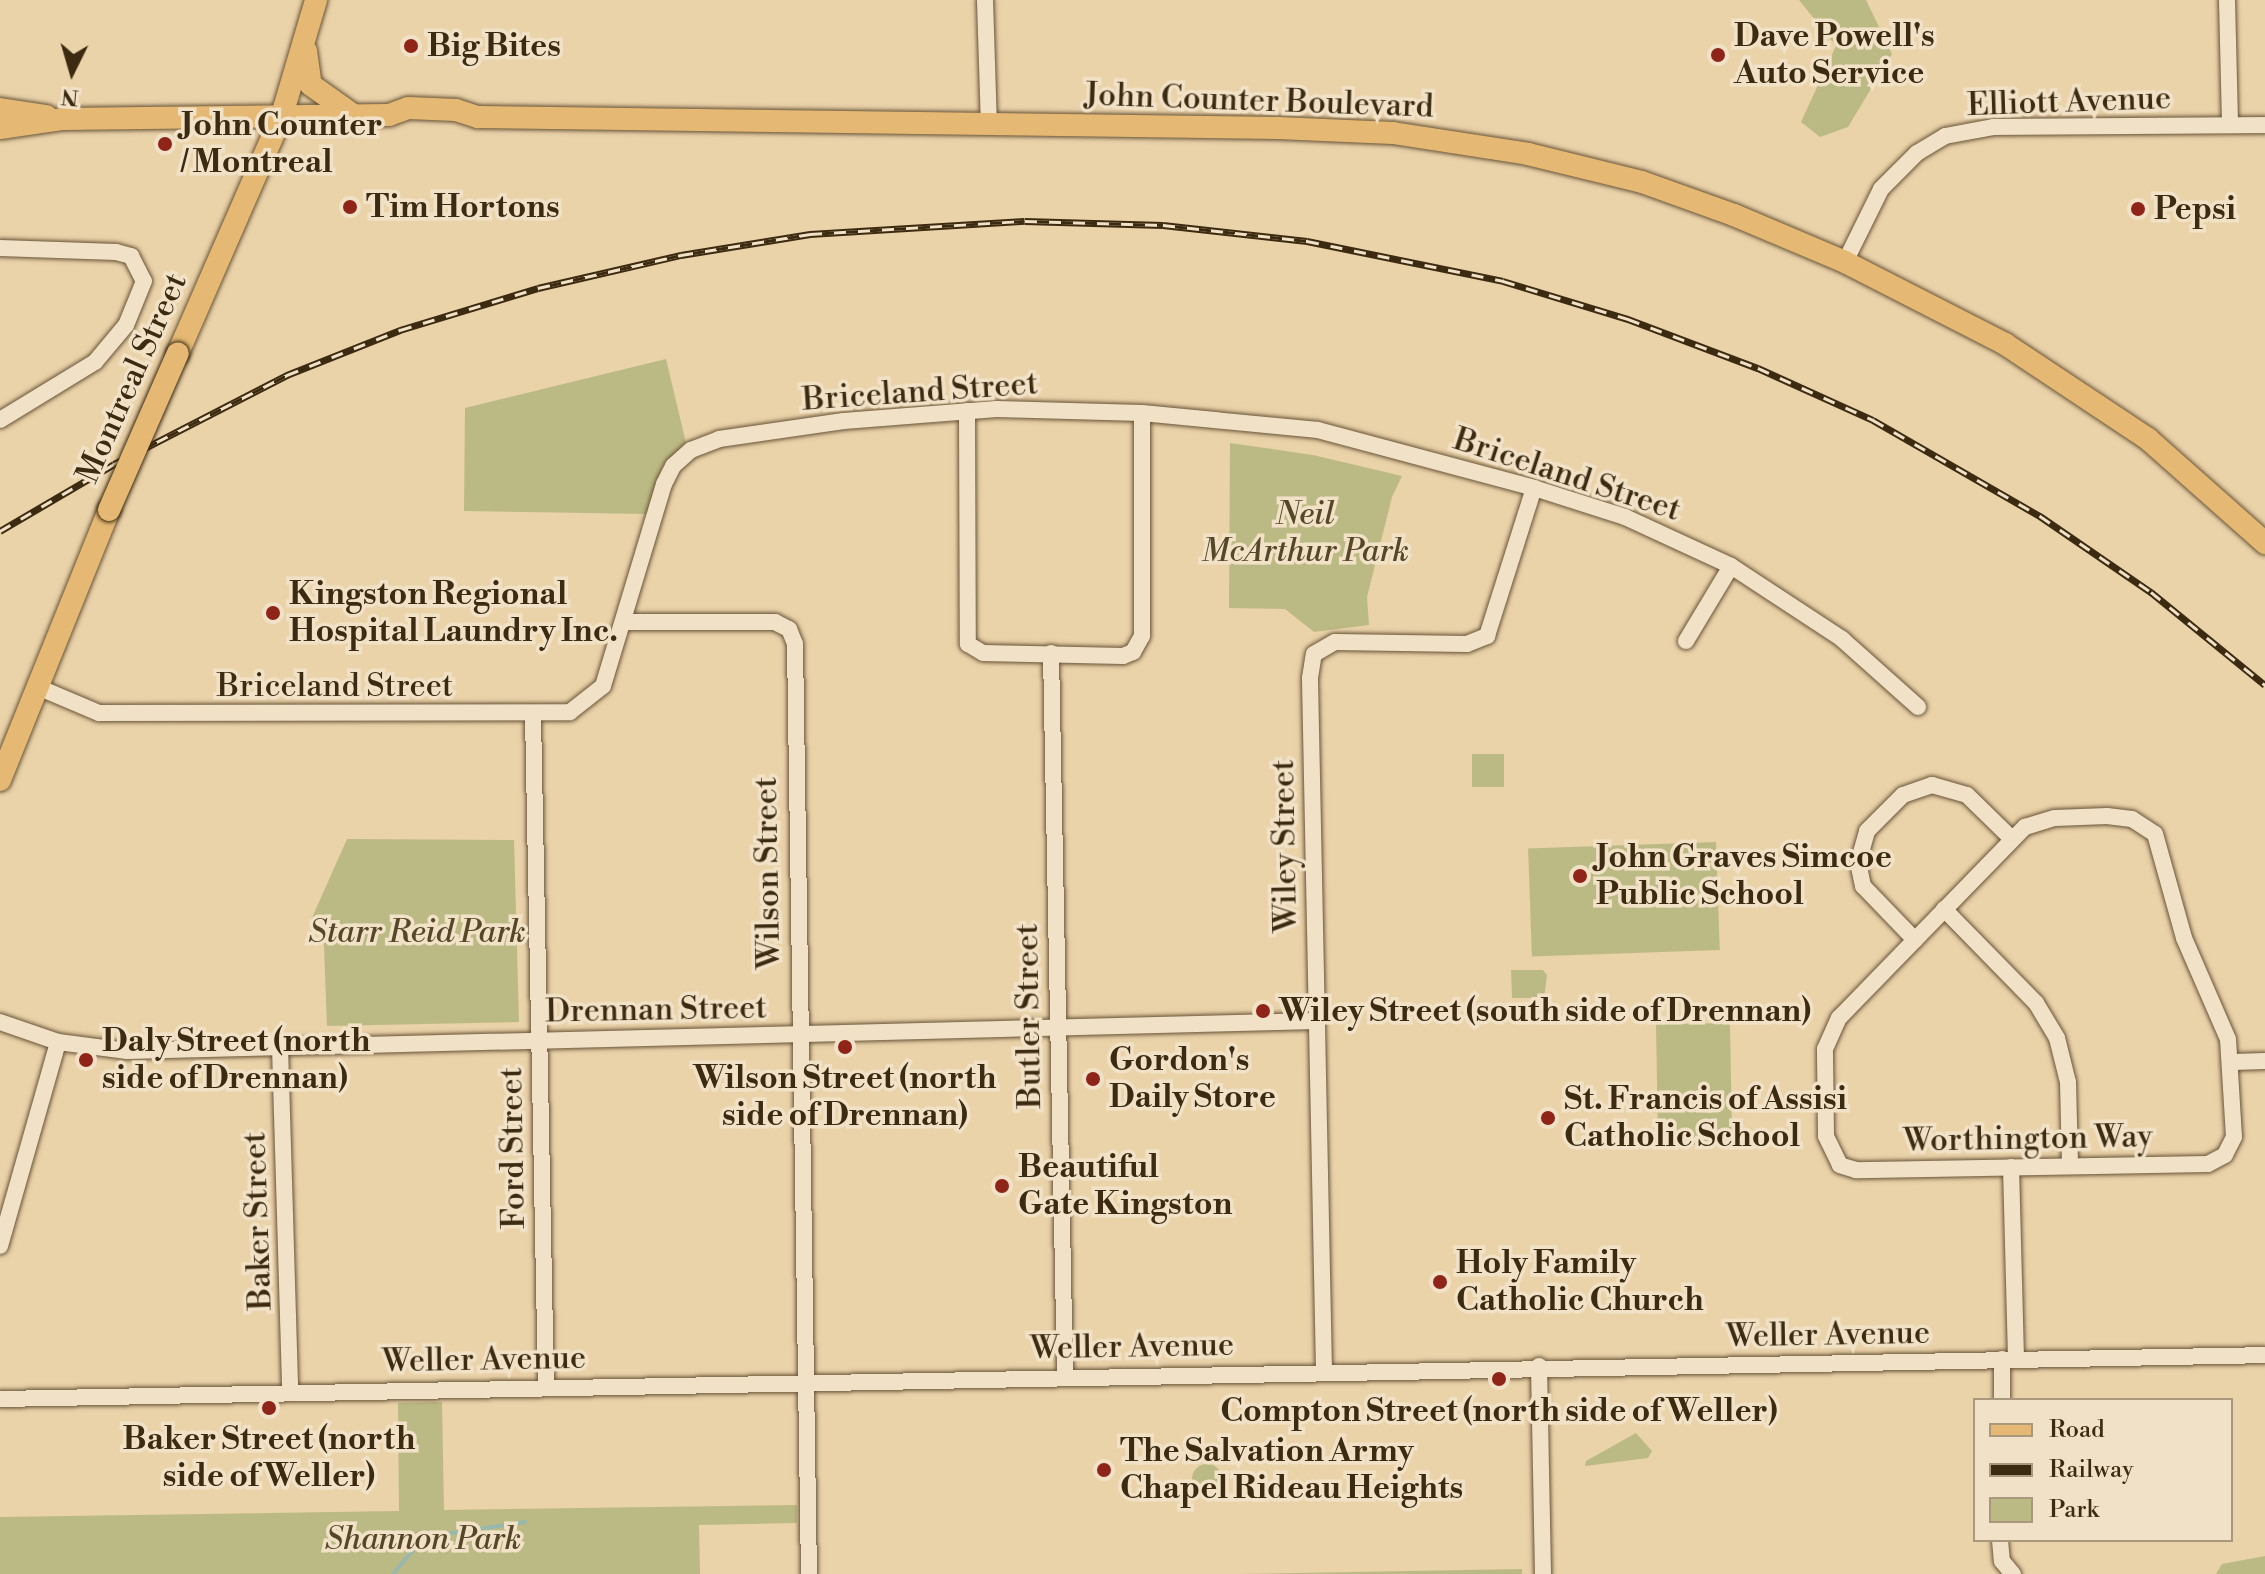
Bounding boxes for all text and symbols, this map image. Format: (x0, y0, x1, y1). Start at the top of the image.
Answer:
place label: Dave Powell's Auto Service (1734, 18, 1935, 93)
place label: Big Bites (427, 27, 561, 65)
north arrow (32, 32, 112, 112)
marker: Big Bites (402, 37, 420, 55)
marker: Dave Powell's Auto Service (1709, 46, 1727, 64)
street label: John Counter Boulevard (1084, 76, 1434, 126)
street label: Elliott Avenue (1966, 79, 2172, 125)
text: N (60, 82, 80, 111)
place label: John Counter / Montreal (181, 107, 382, 182)
marker: John Counter / Montreal (156, 135, 174, 153)
place label: Tim Hortons (366, 188, 560, 226)
place label: Pepsi (2154, 190, 2236, 228)
marker: Tim Hortons (341, 198, 359, 216)
marker: Pepsi (2129, 200, 2147, 218)
street label: Montreal Street (69, 267, 195, 489)
street label: Briceland Street (801, 365, 1039, 419)
street label: Briceland Street (1449, 420, 1685, 530)
park label: Neil McArthur Park (1201, 496, 1409, 571)
place label: Kingston Regional Hospital Laundry Inc. (289, 576, 618, 651)
marker: Kingston Regional Hospital Laundry Inc. (264, 604, 282, 622)
street label: Briceland Street (217, 667, 453, 705)
street label: Wiley Street (1264, 759, 1306, 933)
street label: Wilson Street (747, 776, 789, 970)
place label: John Graves Simcoe Public School (1596, 839, 1892, 914)
marker: John Graves Simcoe Public School (1571, 867, 1589, 885)
park label: Starr Reid Park (308, 913, 526, 951)
street label: Butler Street (1008, 923, 1050, 1109)
street label: Drennan Street (545, 989, 767, 1031)
place label: Wiley Street (south side of Drennan) (1279, 992, 1811, 1030)
marker: Wiley Street (south side of Drennan) (1254, 1002, 1272, 1020)
place label: Daly Street (north side of Drennan) (102, 1023, 371, 1098)
marker: Wilson Street (north side of Drennan) (836, 1038, 854, 1056)
place label: Gordon's Daily Store (1109, 1042, 1276, 1117)
marker: Daly Street (north side of Drennan) (77, 1051, 95, 1069)
place label: Wilson Street (north side of Drennan) (693, 1060, 997, 1135)
street label: Ford Street (492, 1067, 534, 1229)
marker: Gordon's Daily Store (1084, 1070, 1102, 1088)
place label: St. Francis of Assisi Catholic School (1564, 1081, 1847, 1156)
marker: St. Francis of Assisi Catholic School (1539, 1109, 1557, 1127)
street label: Worthington Way (1903, 1118, 2153, 1160)
street label: Baker Street (236, 1131, 280, 1311)
place label: Beautiful Gate Kingston (1018, 1149, 1232, 1224)
marker: Beautiful Gate Kingston (993, 1177, 1011, 1195)
place label: Holy Family Catholic Church (1456, 1245, 1704, 1320)
marker: Holy Family Catholic Church (1431, 1273, 1449, 1291)
street label: Weller Avenue (1726, 1314, 1930, 1356)
street label: Weller Avenue (1030, 1326, 1234, 1368)
street label: Weller Avenue (382, 1339, 586, 1381)
marker: Compton Street (north side of Weller) (1490, 1370, 1508, 1388)
place label: Compton Street (north side of Weller) (1220, 1392, 1778, 1430)
legend (1973, 1398, 2233, 1542)
marker: Baker Street (north side of Weller) (260, 1399, 278, 1417)
text: Road (2049, 1415, 2105, 1445)
place label: Baker Street (north side of Weller) (122, 1421, 416, 1496)
place label: The Salvation Army Chapel Rideau Heights (1120, 1433, 1463, 1508)
text: Railway (2049, 1455, 2134, 1485)
marker: The Salvation Army Chapel Rideau Heights (1095, 1461, 1113, 1479)
text: Park (2049, 1495, 2099, 1525)
park label: Shannon Park (325, 1520, 521, 1558)

